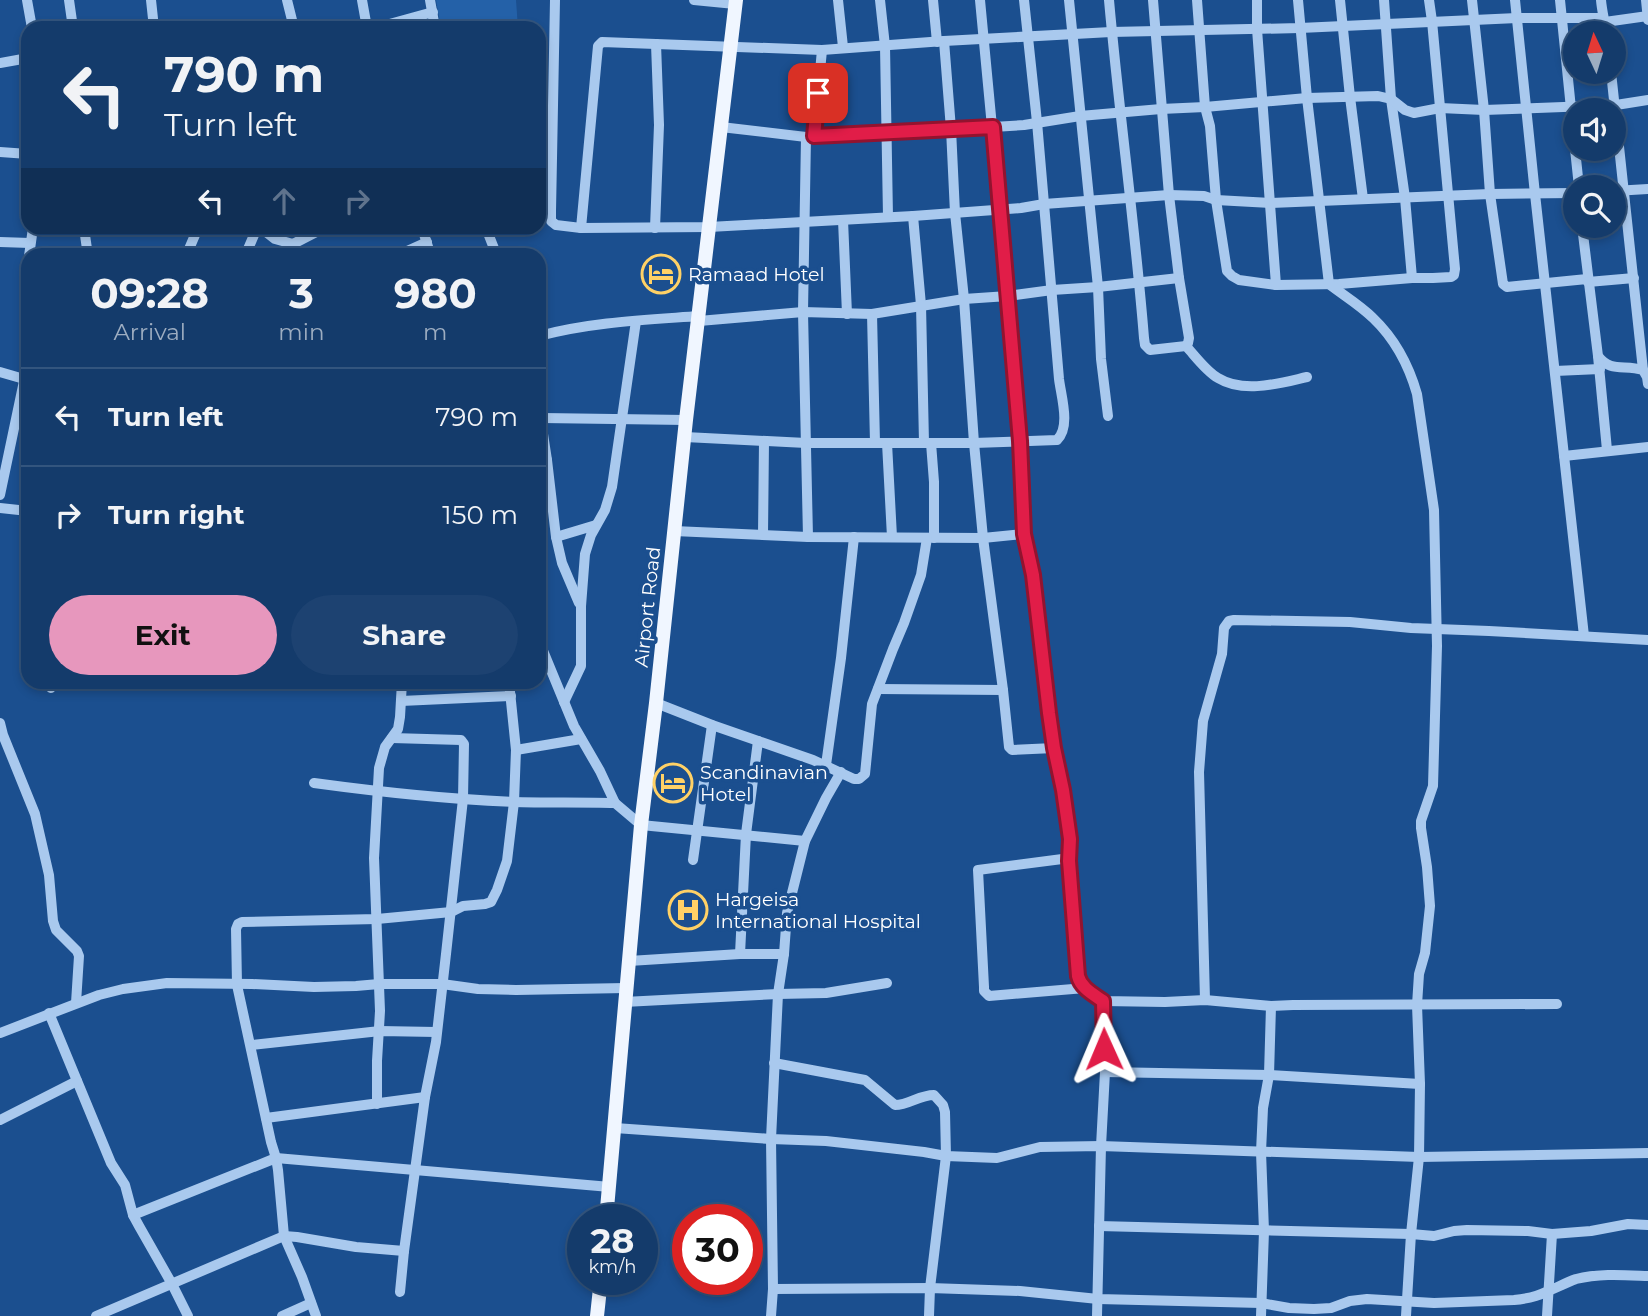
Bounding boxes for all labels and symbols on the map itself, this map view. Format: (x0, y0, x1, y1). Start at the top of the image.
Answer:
north arrow (1563, 21, 1626, 84)
pin (788, 63, 848, 123)
hotel icon: Ramaad Hotel (640, 253, 682, 295)
place label: Ramaad Hotel (688, 263, 825, 286)
street label: Airport Road (630, 546, 665, 669)
place label: Scandinavian Hotel (700, 761, 828, 806)
hotel icon: Scandinavian Hotel (652, 762, 694, 804)
place label: Hargeisa International Hospital (715, 888, 921, 933)
hospital icon: Hargeisa International Hospital (667, 889, 709, 931)
position arrow (1067, 1012, 1141, 1086)
speed limit sign: 30 (672, 1204, 763, 1295)

